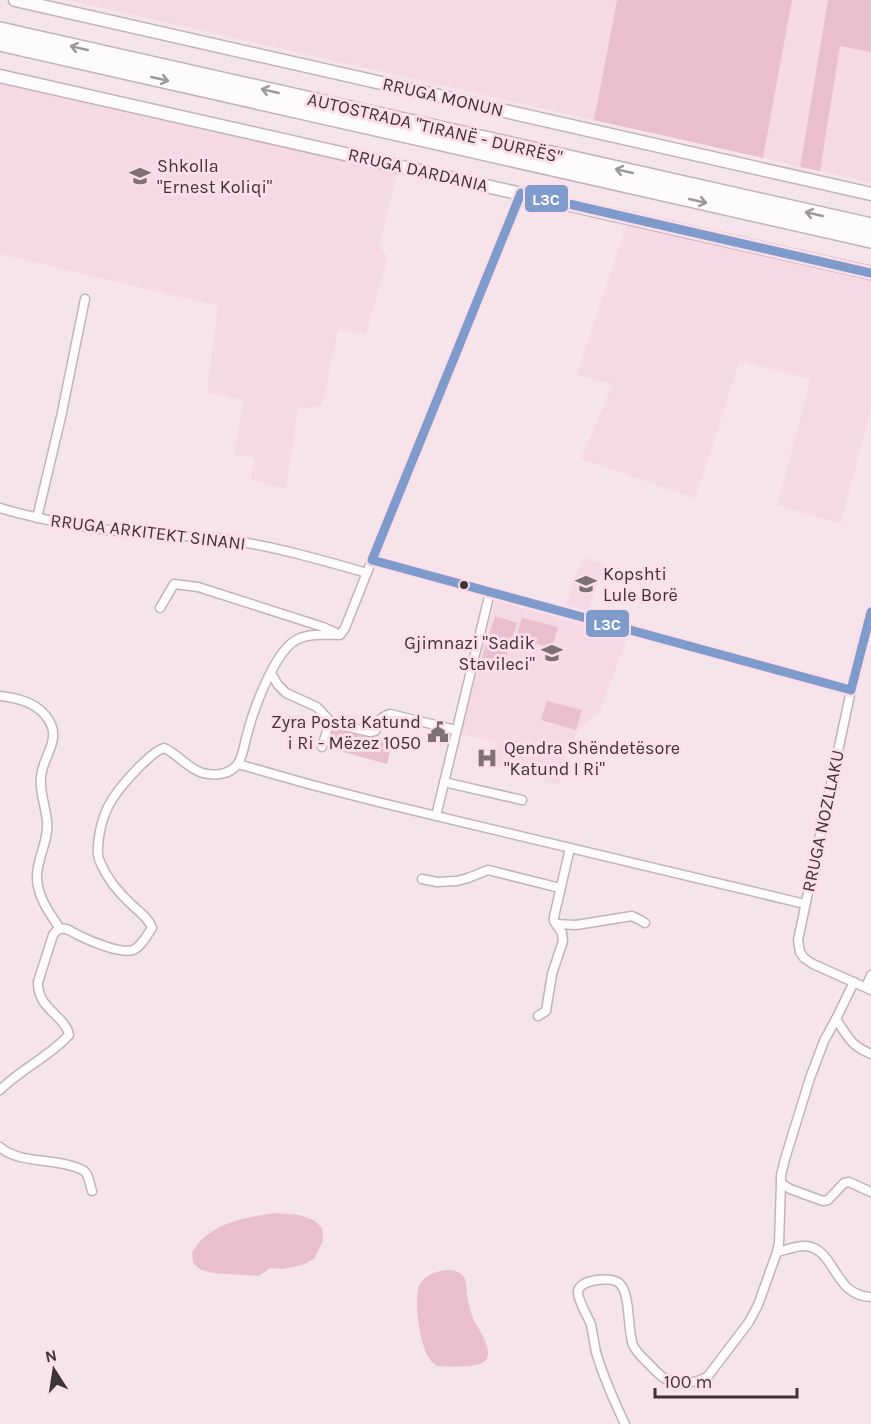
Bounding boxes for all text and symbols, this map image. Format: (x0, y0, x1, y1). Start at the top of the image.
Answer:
one-way arrow (70, 42, 90, 53)
street label: RRUGA MONUN (380, 72, 506, 122)
one-way arrow (150, 74, 169, 86)
one-way arrow (260, 85, 280, 96)
street label: AUTOSTRADA "TIRANË - DURRËS" (305, 88, 565, 168)
street label: RRUGA DARDANIA (346, 143, 490, 197)
place label: Shkolla "Ernest Koliqi" (157, 155, 272, 198)
school or university icon: Shkolla "Ernest Koliqi" (128, 164, 152, 188)
one-way arrow (614, 164, 633, 176)
line badge: L3C (524, 184, 569, 213)
text: L3C (532, 190, 560, 209)
one-way arrow (688, 195, 707, 207)
one-way arrow (805, 207, 824, 219)
street label: RRUGA ARKITEKT SINANI (49, 509, 247, 555)
place label: Kopshti Lule Borë (603, 563, 678, 606)
school or university icon: Kopshti Lule Borë (574, 572, 598, 596)
unlabelled marker (458, 579, 470, 591)
line badge: L3C (585, 609, 630, 638)
text: L3C (593, 615, 621, 634)
place label: Gjimnazi "Sadik Stavileci" (404, 632, 535, 675)
school or university icon: Gjimnazi "Sadik Stavileci" (540, 641, 564, 665)
place label: Zyra Posta Katund i Ri - Mëzez 1050 (271, 711, 421, 754)
public building icon: Zyra Posta Katund i Ri - Mëzez 1050 (426, 720, 450, 744)
place label: Qendra Shëndetësore "Katund I Ri" (504, 737, 680, 780)
hospital icon: Qendra Shëndetësore "Katund I Ri" (475, 746, 499, 770)
street label: RRUGA NOZLLAKU (797, 748, 849, 894)
north arrow (24, 1340, 84, 1400)
text: N (43, 1345, 59, 1366)
scale bar (655, 1361, 798, 1399)
text: 100 m (664, 1371, 712, 1393)

